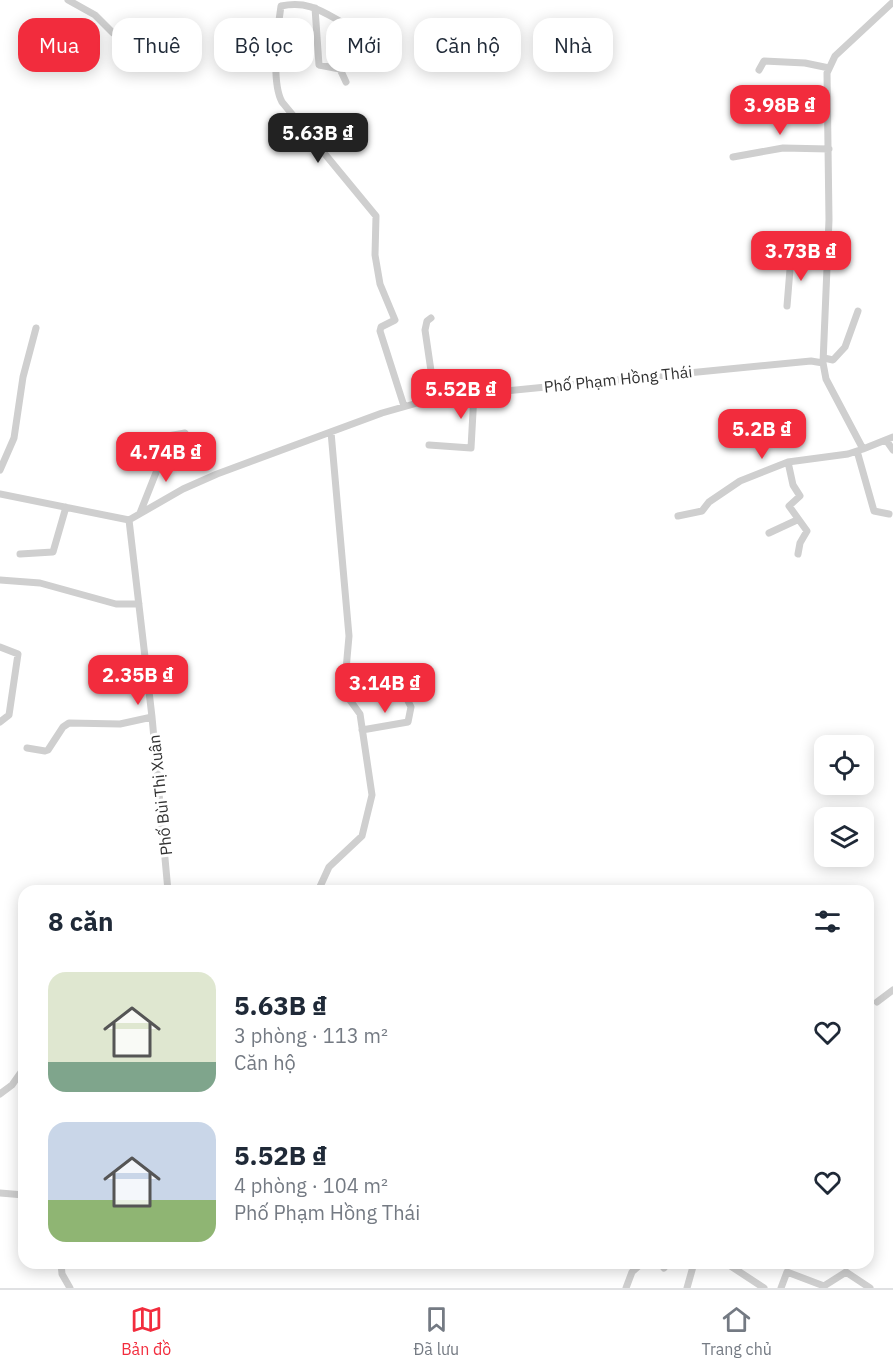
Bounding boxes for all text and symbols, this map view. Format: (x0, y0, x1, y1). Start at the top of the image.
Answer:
chip: Mua (18, 18, 100, 72)
chip: Thuê (112, 18, 202, 72)
chip: Bộ lọc (214, 18, 314, 72)
chip: Mới (326, 18, 402, 72)
chip: Căn hộ (414, 18, 521, 72)
chip: Nhà (533, 18, 613, 72)
pin: 3.98B ₫ (725, 85, 835, 136)
text: 3.98B ₫ (744, 91, 816, 118)
pin: 5.63B ₫ (263, 113, 373, 164)
text: 5.63B ₫ (282, 119, 354, 146)
pin: 3.73B ₫ (746, 231, 856, 282)
text: 3.73B ₫ (765, 237, 837, 264)
street label: Phố Phạm Hồng Thái (543, 361, 693, 397)
pin: 5.52B ₫ (406, 369, 516, 420)
text: 5.52B ₫ (425, 375, 497, 402)
pin: 5.2B ₫ (713, 409, 811, 460)
text: 5.2B ₫ (732, 415, 792, 442)
pin: 4.74B ₫ (111, 432, 221, 483)
text: 4.74B ₫ (130, 438, 202, 465)
pin: 2.35B ₫ (83, 655, 193, 706)
text: 2.35B ₫ (102, 661, 174, 688)
pin: 3.14B ₫ (330, 663, 440, 714)
text: 3.14B ₫ (349, 669, 421, 696)
street label: Phố Bùi Thị Xuân (144, 734, 176, 856)
map controls (814, 735, 874, 867)
button: locate (814, 735, 874, 795)
button: layers (814, 807, 874, 867)
text: 8 căn (48, 904, 113, 938)
icon: filters (811, 905, 844, 938)
text: 5.63B ₫ (234, 988, 327, 1022)
icon: home (96, 996, 168, 1068)
icon: heart (811, 1016, 844, 1049)
text: 3 phòng · 113 m² (234, 1022, 388, 1049)
text: Căn hộ (234, 1049, 296, 1076)
text: 5.52B ₫ (234, 1138, 327, 1172)
icon: home (96, 1146, 168, 1218)
icon: heart (811, 1166, 844, 1199)
text: 4 phòng · 104 m² (234, 1172, 388, 1199)
text: Phố Phạm Hồng Thái (234, 1199, 420, 1226)
tab: Bản đồ (121, 1303, 171, 1359)
tab: Đã lưu (414, 1303, 459, 1359)
tab: Trang chủ (702, 1303, 772, 1359)

